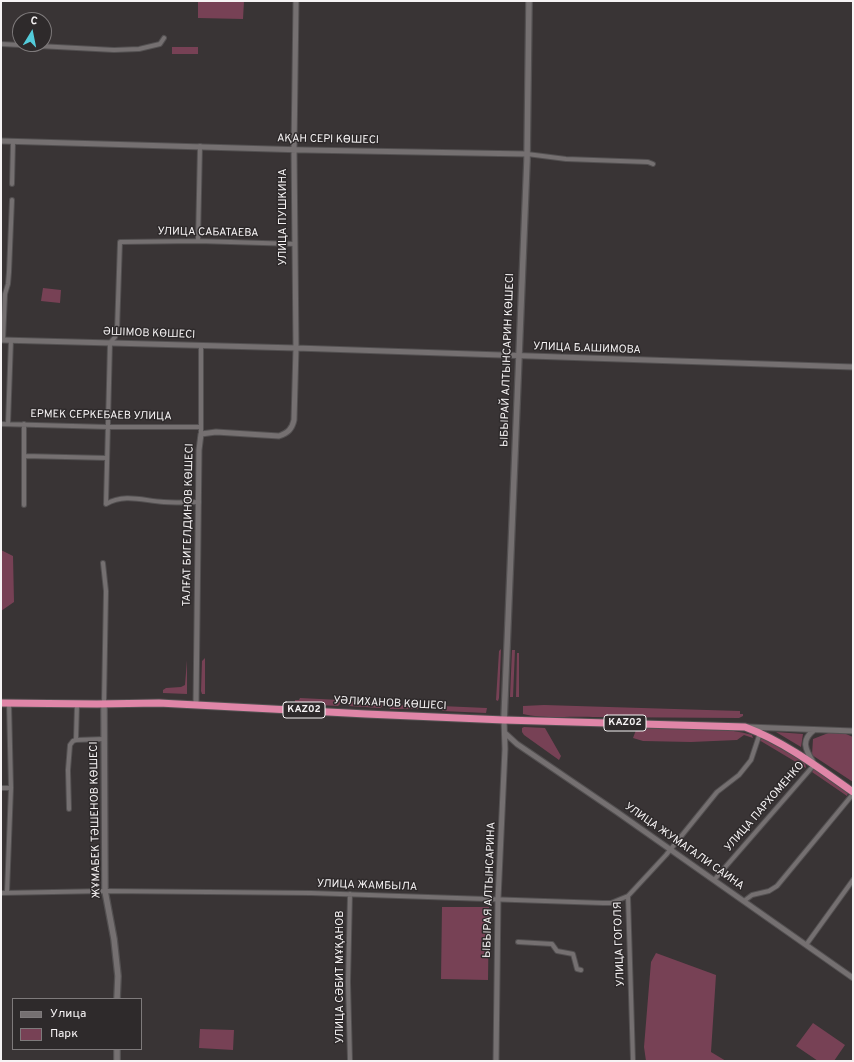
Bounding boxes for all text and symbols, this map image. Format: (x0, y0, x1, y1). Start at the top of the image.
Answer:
north arrow (12, 12, 52, 52)
text: С (29, 14, 39, 29)
street label: АҚАН СЕРІ КӨШЕСІ (277, 133, 379, 147)
street label: УЛИЦА ПУШКИНА (277, 168, 291, 266)
street label: УЛИЦА САБАТАЕВА (157, 226, 259, 240)
street label: ЫБЫРАЙ АЛТЫНСАРИН КӨШЕСІ (498, 273, 518, 447)
street label: ӘШІМОВ КӨШЕСІ (103, 326, 195, 342)
street label: УЛИЦА Б.АШИМОВА (533, 341, 641, 357)
street label: ЕРМЕК СЕРКЕБАЕВ УЛИЦА (30, 408, 172, 424)
street label: ТАЛҒАТ БИГЕЛДИНОВ КӨШЕСІ (181, 443, 197, 607)
street label: УӘЛИХАНОВ КӨШЕСІ (333, 694, 447, 714)
road number: KАZ02 (283, 702, 325, 718)
road number: KАZ02 (604, 715, 646, 731)
street label: ЖҰМАБЕК ТӘШЕНОВ КӨШЕСІ (88, 741, 104, 899)
street label: УЛИЦА ПАРХОМЕНКО (722, 759, 808, 855)
street label: УЛИЦА ЖУМАГАЛИ САИНА (622, 801, 746, 893)
street label: ЫБЫРАЯ АЛТЫНСАРИНА (481, 822, 499, 958)
street label: УЛИЦА ЖАМБЫЛА (317, 878, 417, 894)
street label: УЛИЦА ГОГОЛЯ (612, 901, 628, 987)
street label: УЛИЦА СӘБИТ МҰҚАНОВ (334, 911, 348, 1043)
legend (12, 998, 142, 1050)
text: Улица (50, 1006, 86, 1022)
text: Парк (50, 1026, 78, 1042)

